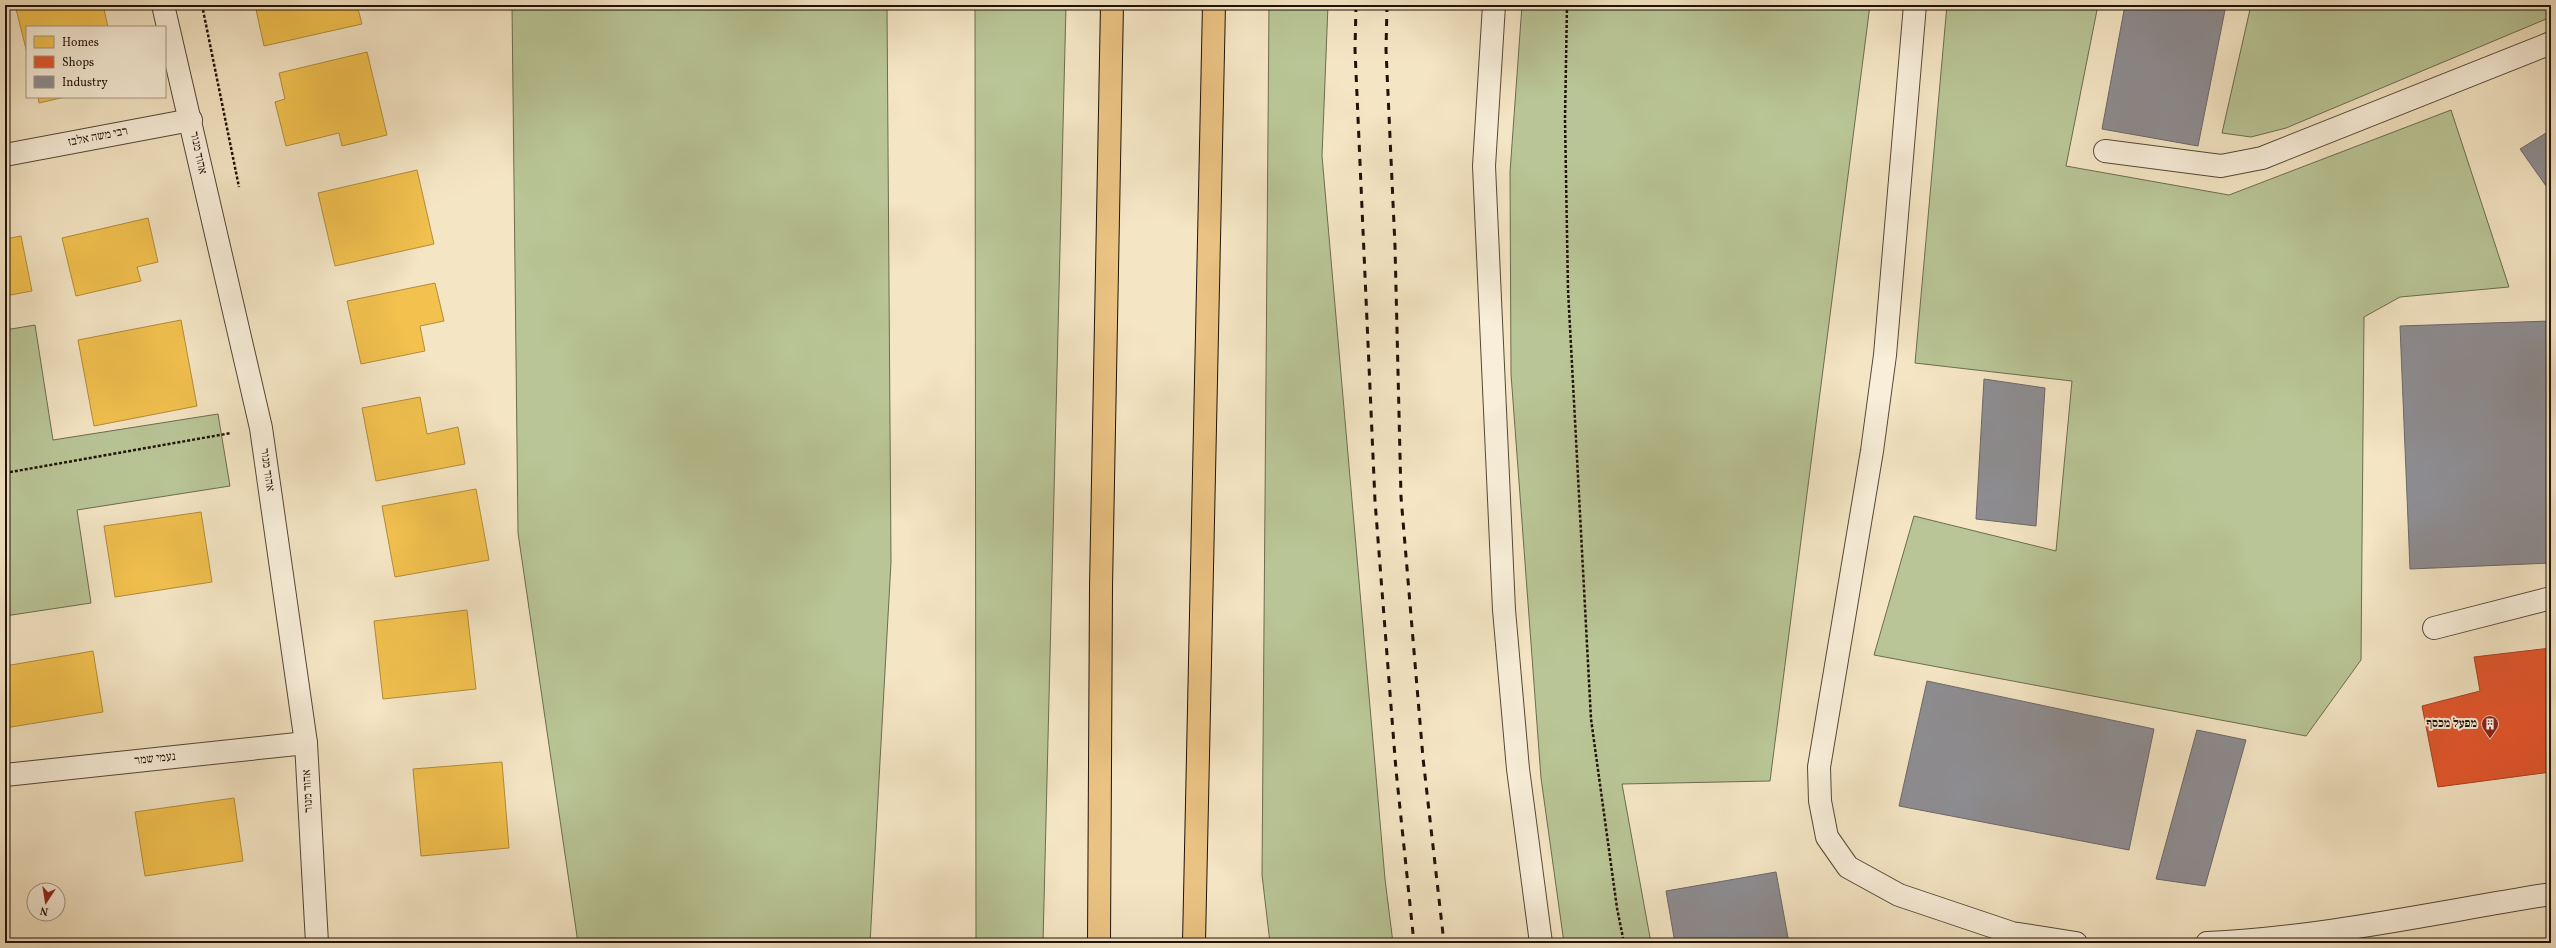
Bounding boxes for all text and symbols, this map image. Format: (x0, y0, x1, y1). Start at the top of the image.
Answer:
legend (26, 26, 166, 98)
text: Homes (62, 35, 99, 51)
text: Shops (62, 55, 94, 71)
text: Industry (62, 75, 108, 91)
street label: רבי משה אלבז (67, 123, 129, 151)
street label: אהוד מנור (186, 130, 210, 176)
street label: אהוד מנור (256, 447, 278, 493)
building icon: מפעל מכסף (2480, 714, 2500, 739)
place label: מפעל מכסף (2426, 716, 2477, 732)
street label: נעמי שמר (134, 749, 176, 769)
street label: אהוד מנור (299, 769, 317, 813)
north arrow (26, 882, 66, 922)
text: N (39, 902, 50, 918)

